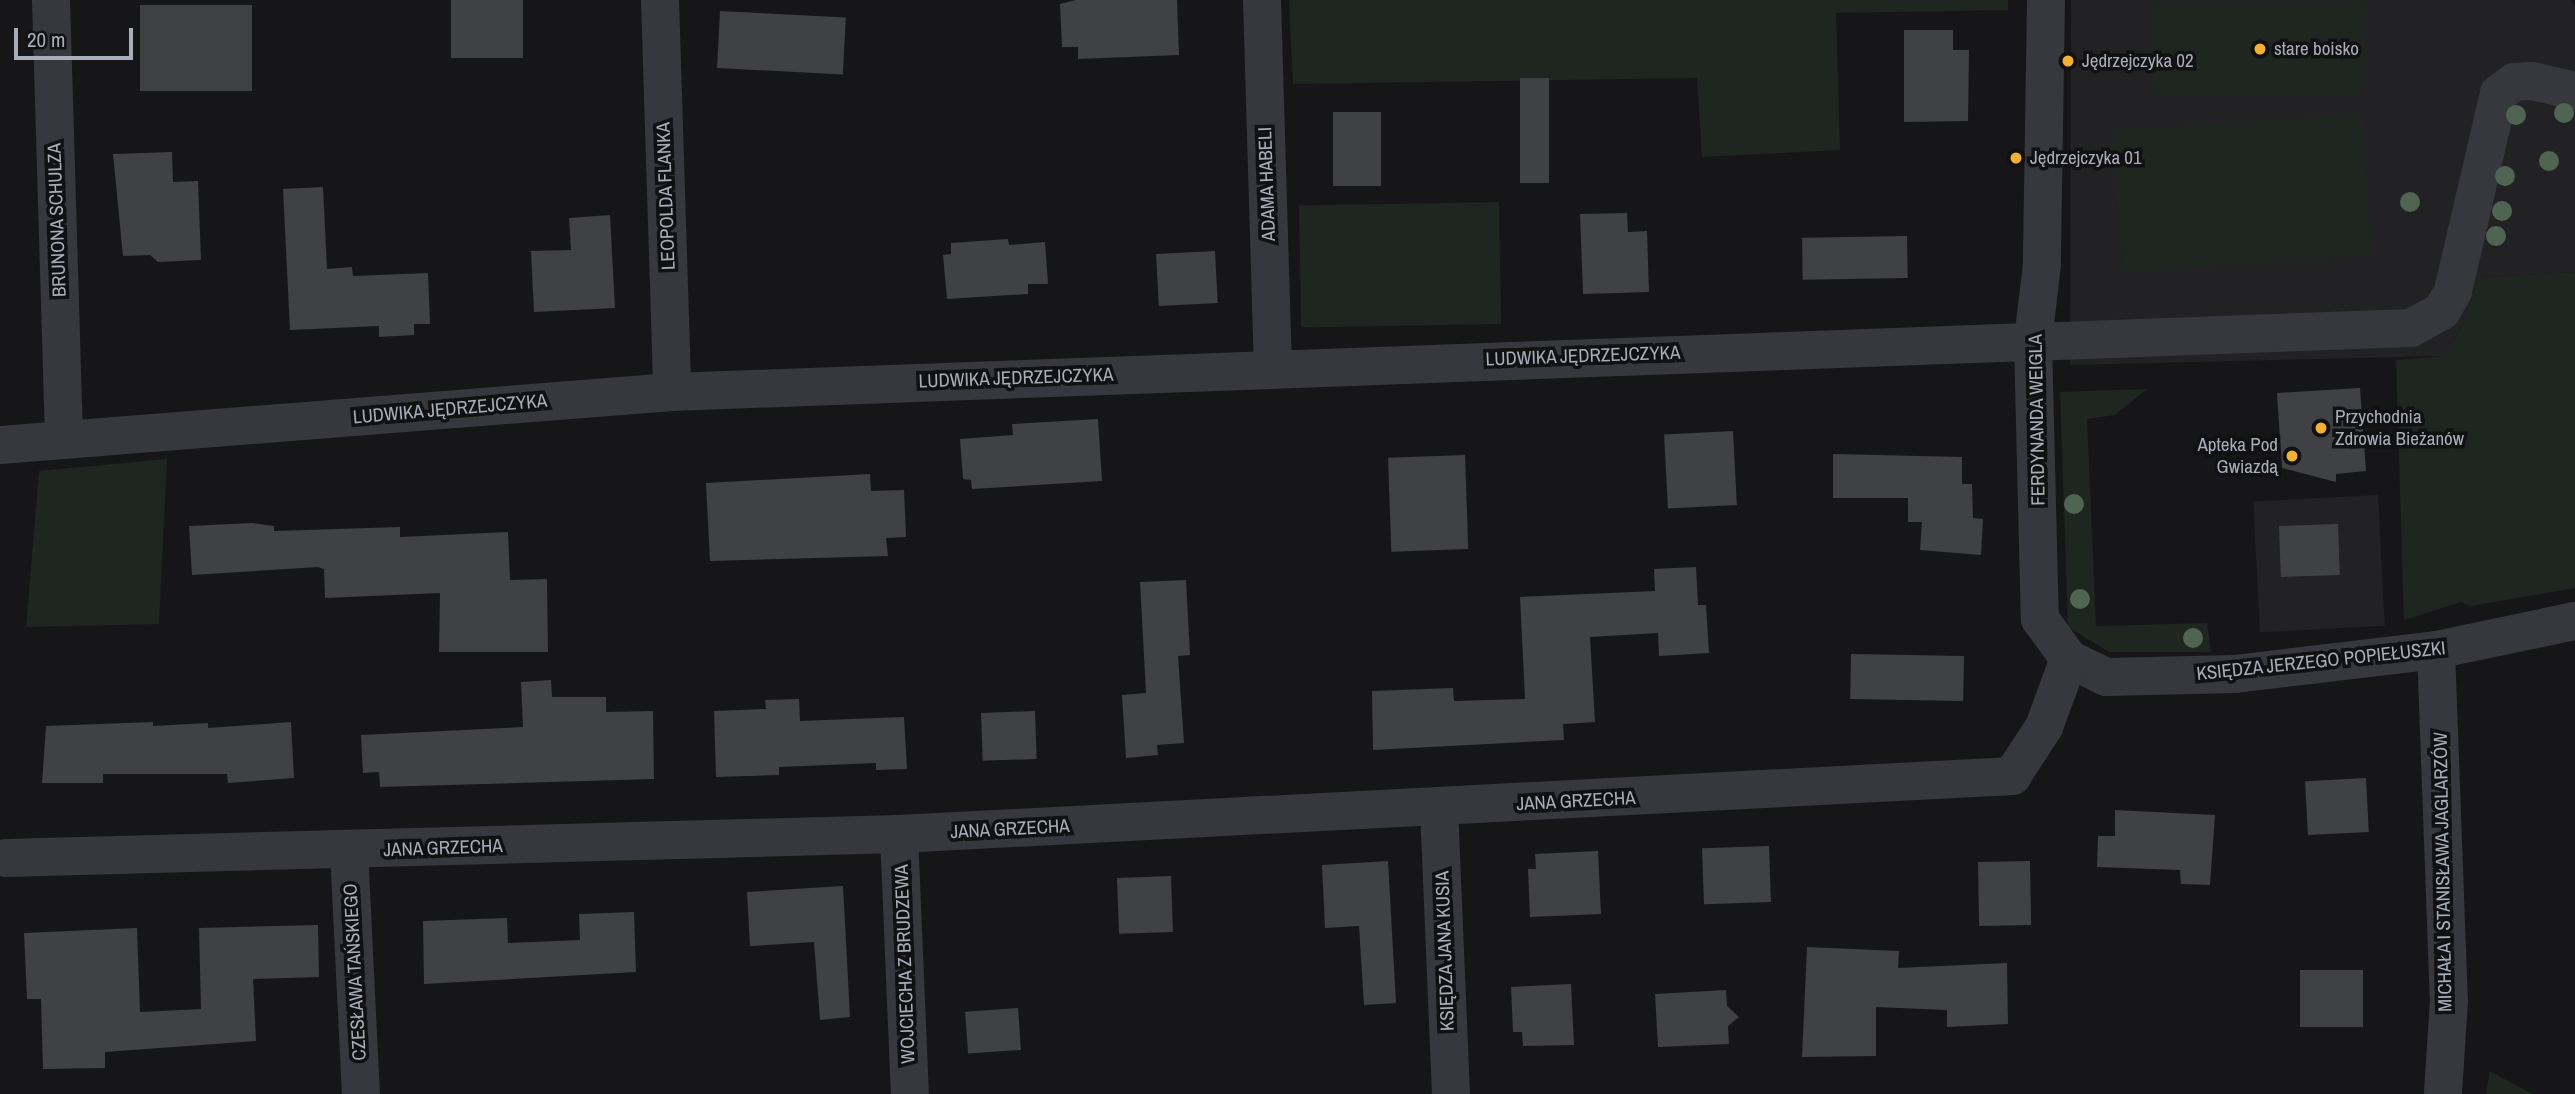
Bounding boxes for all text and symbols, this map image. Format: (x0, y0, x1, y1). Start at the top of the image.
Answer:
scale bar (18, 14, 136, 58)
text: 20 m (27, 25, 65, 54)
place label: stare boisko (2274, 38, 2359, 60)
marker: stare boisko (2252, 41, 2268, 57)
place label: Jędrzejczyka 02 (2082, 50, 2194, 72)
marker: Jędrzejczyka 02 (2060, 53, 2076, 69)
street label: LEOPOLDA FLANKA (652, 121, 680, 271)
street label: ADAMA HABELI (1254, 126, 1280, 242)
street label: BRUNONA SCHULZA (43, 142, 71, 298)
place label: Jędrzejczyka 01 (2030, 147, 2142, 169)
marker: Jędrzejczyka 01 (2008, 150, 2024, 166)
street label: FERDYNANDA WEIGLA (2024, 334, 2050, 506)
street label: LUDWIKA JĘDRZEJCZYKA (1485, 341, 1681, 371)
street label: LUDWIKA JĘDRZEJCZYKA (918, 363, 1114, 393)
street label: LUDWIKA JĘDRZEJCZYKA (352, 389, 548, 429)
place label: Przychodnia Zdrowia Bieżanów (2335, 406, 2464, 450)
marker: Przychodnia Zdrowia Bieżanów (2313, 420, 2329, 436)
place label: Apteka Pod Gwiazdą (2197, 434, 2278, 478)
marker: Apteka Pod Gwiazdą (2284, 448, 2300, 464)
street label: KSIĘDZA JERZEGO POPIEŁUSZKI (2195, 637, 2447, 685)
street label: MICHAŁA I STANISŁAWA JAGLARZÓW (2429, 731, 2457, 1013)
street label: JANA GRZECHA (1515, 786, 1637, 816)
street label: JANA GRZECHA (949, 814, 1071, 844)
street label: JANA GRZECHA (382, 835, 504, 861)
street label: WOJCIECHA Z BRUDZEWA (890, 864, 920, 1064)
street label: KSIĘDZA JANA KUSIA (1431, 870, 1459, 1032)
street label: CZESŁAWA TAŃSKIEGO (339, 882, 371, 1062)

